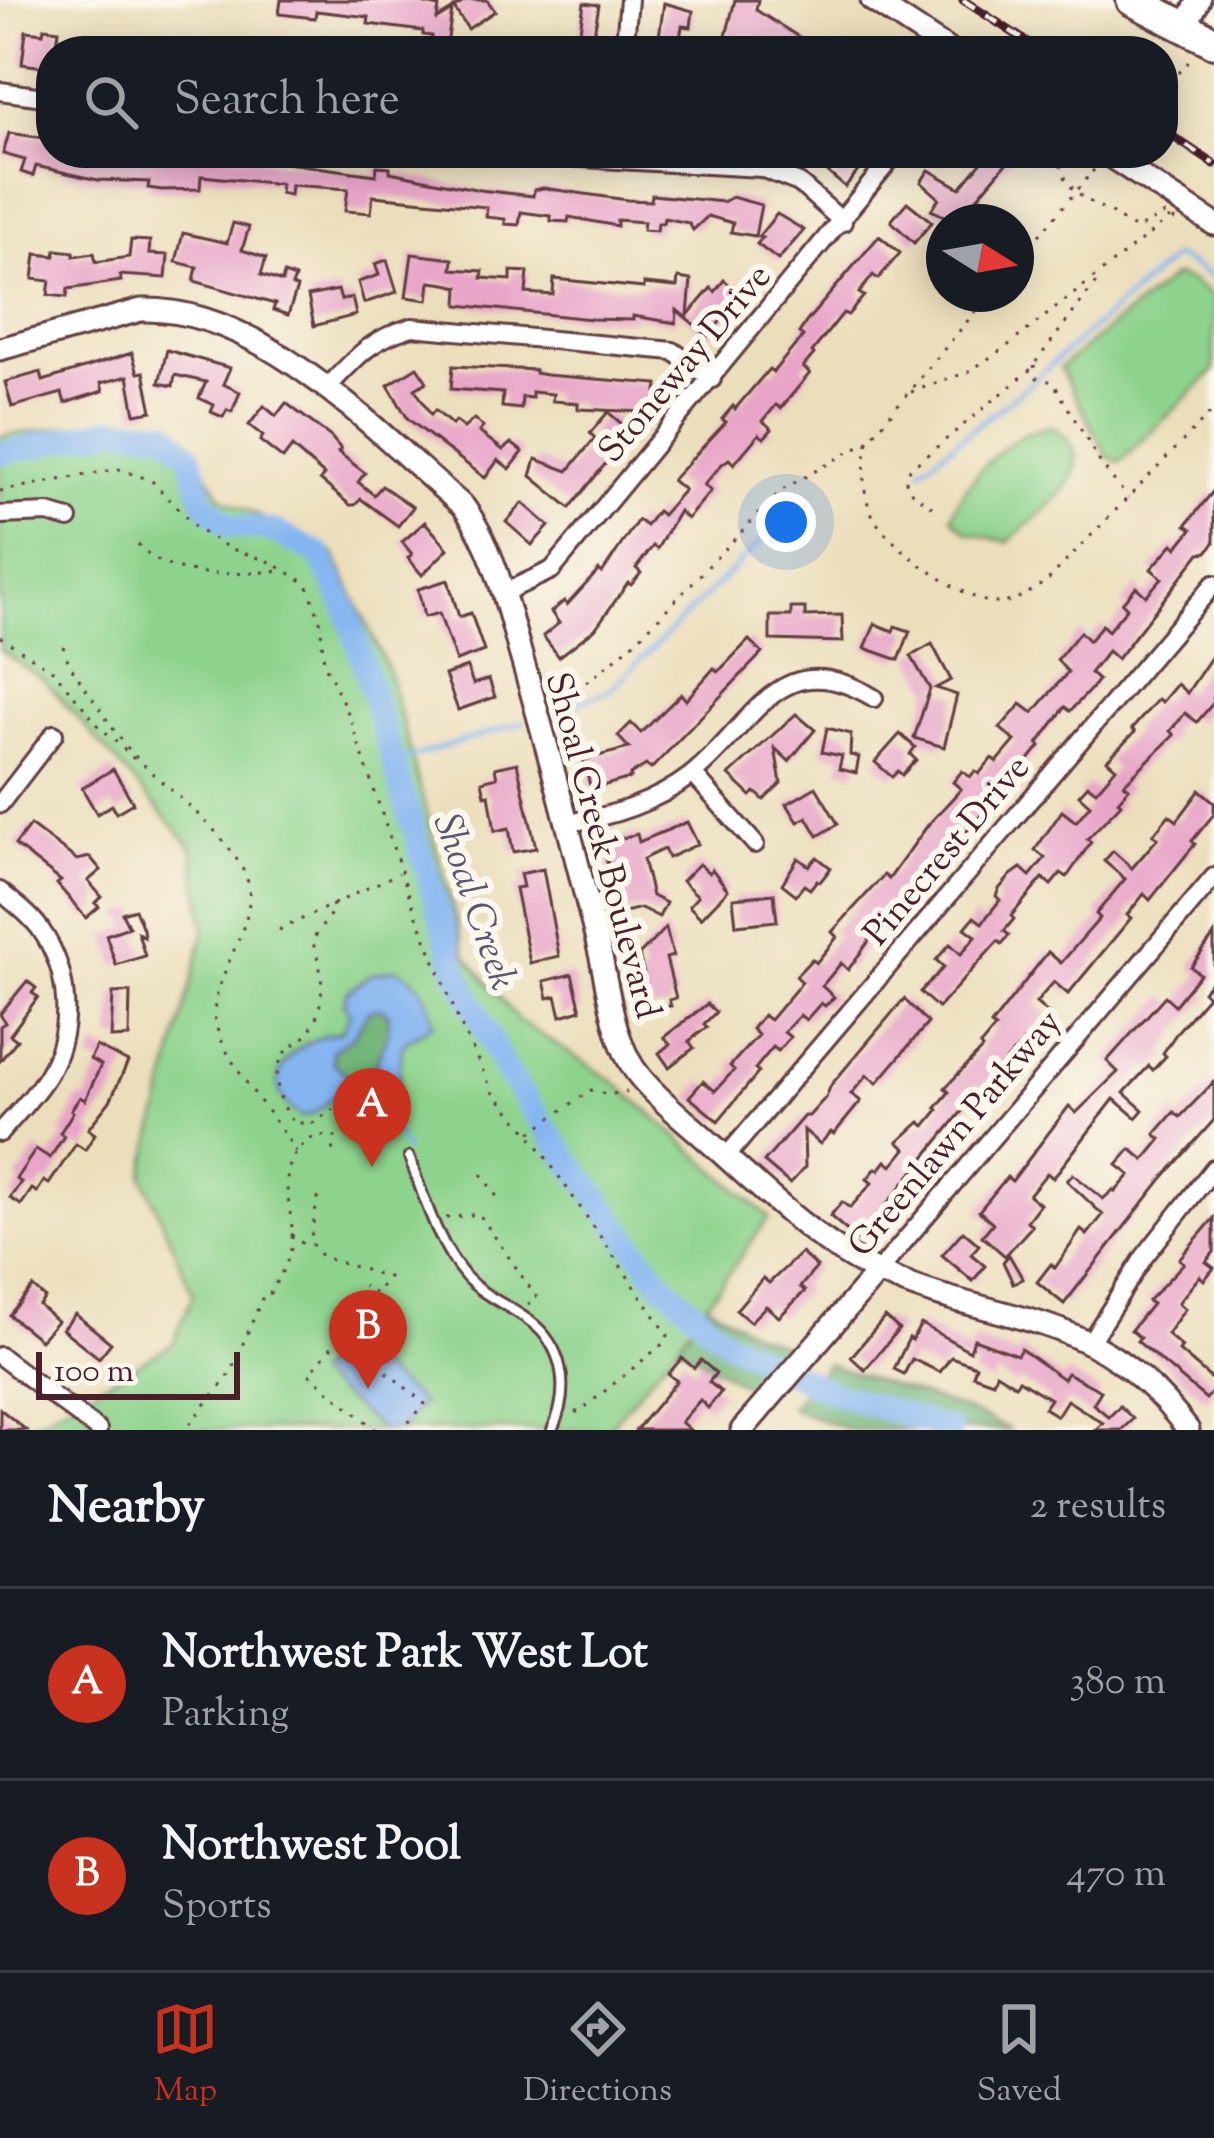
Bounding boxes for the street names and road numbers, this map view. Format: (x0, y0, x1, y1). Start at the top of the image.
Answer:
street label: Stoneway Drive (587, 254, 785, 475)
street label: Shoal Creek Boulevard (530, 667, 672, 1025)
street label: Pinecrest Drive (853, 745, 1044, 958)
street label: Greenlawn Parkway (837, 999, 1075, 1270)

